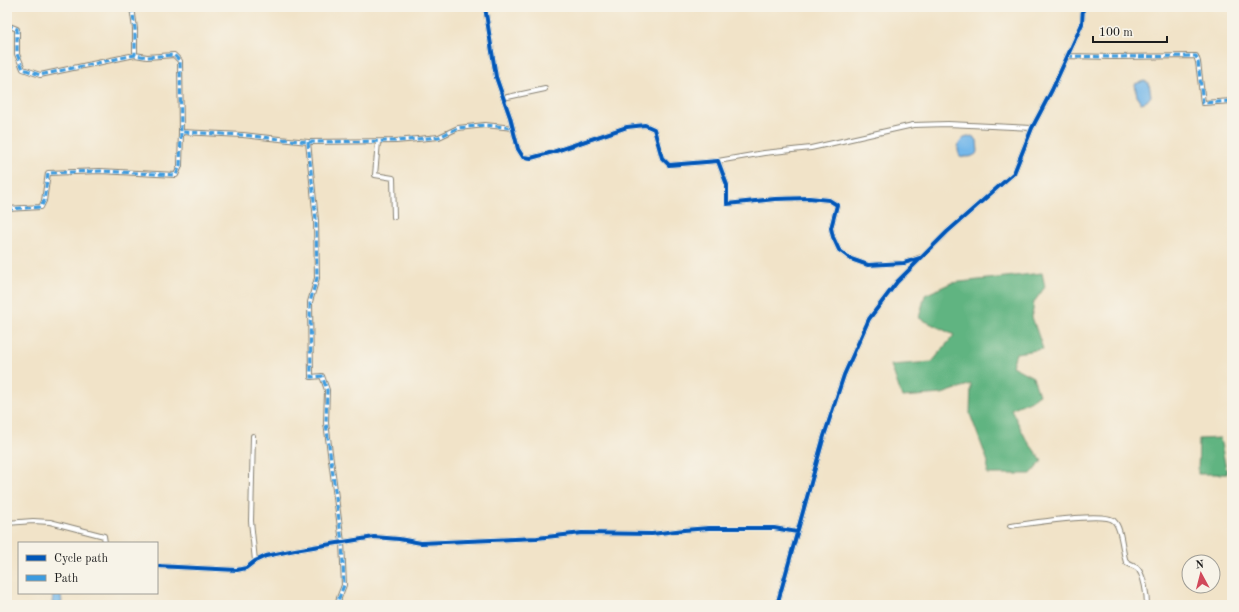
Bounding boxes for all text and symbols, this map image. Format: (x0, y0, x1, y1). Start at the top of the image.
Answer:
scale bar (1093, 18, 1167, 44)
text: 100 m (1099, 27, 1133, 39)
legend (18, 542, 158, 594)
text: Cycle path (54, 553, 109, 565)
north arrow (1181, 554, 1221, 594)
text: N (1195, 560, 1205, 572)
text: Path (54, 573, 79, 585)

